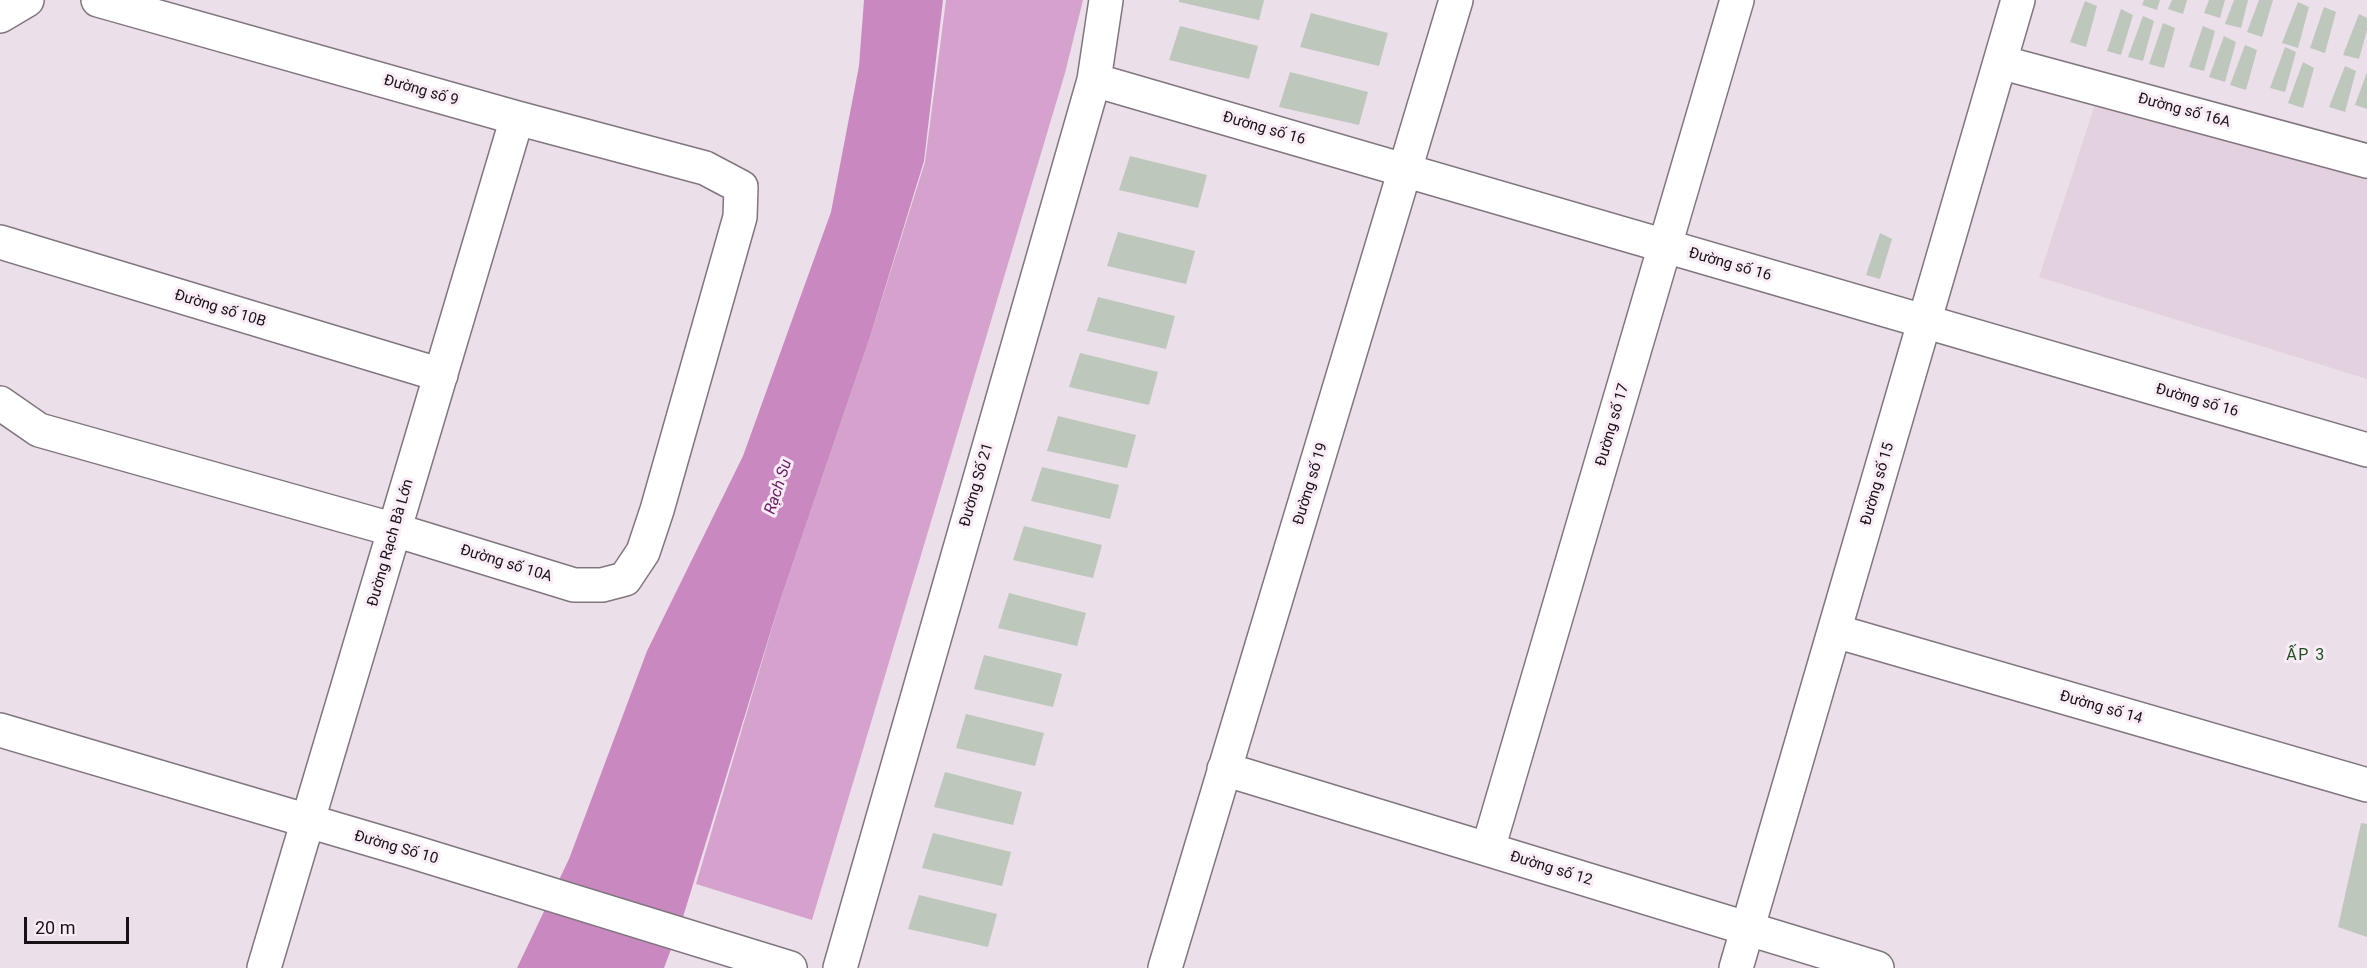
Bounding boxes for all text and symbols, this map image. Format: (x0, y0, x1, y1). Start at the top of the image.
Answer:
street label: Đường số 9 (382, 72, 460, 110)
street label: Đường số 16A (2136, 90, 2232, 132)
street label: Đường số 16 (1221, 109, 1307, 149)
street label: Đường số 16 (1687, 245, 1773, 285)
street label: Đường số 10B (172, 287, 268, 331)
street label: Đường số 16 (2154, 381, 2240, 421)
street label: Đường số 17 (1593, 382, 1633, 468)
street label: Đường Số 21 (956, 441, 998, 529)
street label: Đường số 19 (1290, 441, 1332, 527)
street label: Đường số 15 (1858, 441, 1898, 527)
water label: Rạch Su (761, 457, 797, 517)
street label: Đường Rạch Bà Lớn (364, 477, 418, 609)
street label: Đường số 10A (458, 542, 554, 586)
district label: ẤP 3 (2286, 646, 2326, 666)
street label: Đường số 14 (2058, 688, 2144, 728)
street label: Đường Số 10 (352, 827, 440, 869)
street label: Đường số 12 (1508, 848, 1594, 890)
scale bar (27, 905, 132, 943)
text: 20 m (35, 917, 75, 938)

